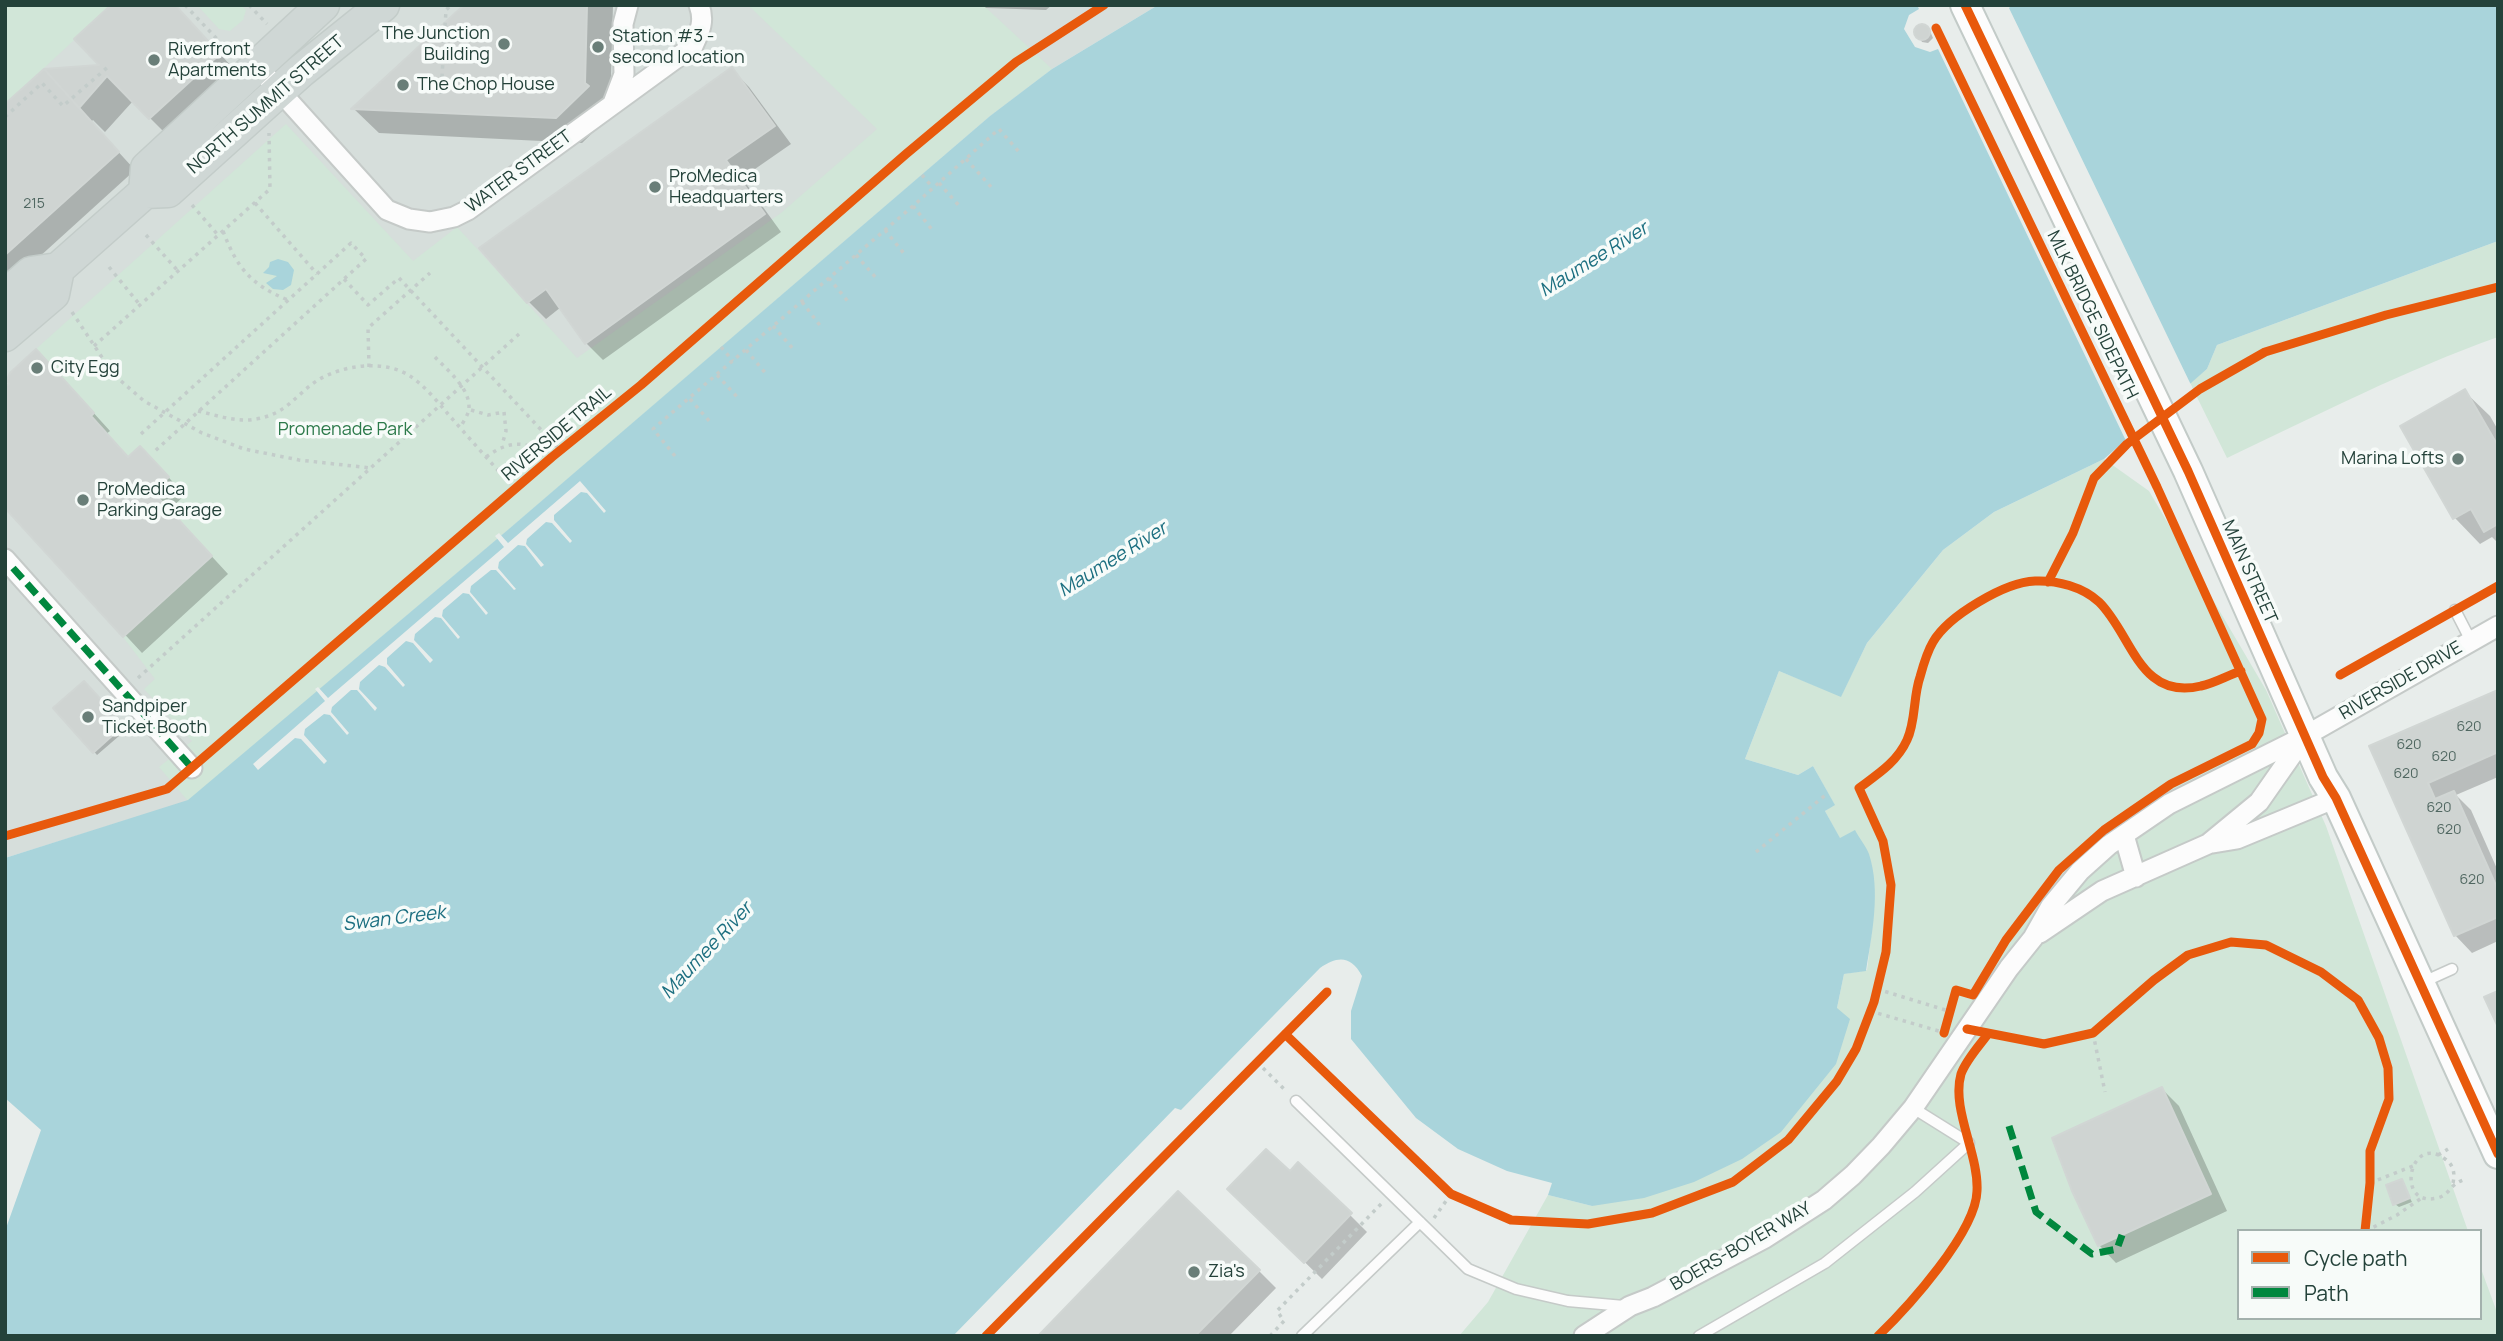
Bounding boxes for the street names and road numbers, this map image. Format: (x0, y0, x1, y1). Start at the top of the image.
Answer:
street label: NORTH SUMMIT STREET (183, 31, 349, 179)
street label: WATER STREET (462, 126, 576, 218)
street label: MLK BRIDGE SIDEPATH (2042, 227, 2142, 403)
street label: RIVERSIDE TRAIL (498, 382, 616, 486)
street label: MAIN STREET (2217, 517, 2281, 627)
street label: RIVERSIDE DRIVE (2336, 637, 2466, 725)
street label: BOERS-BOYER WAY (1667, 1198, 1815, 1296)

